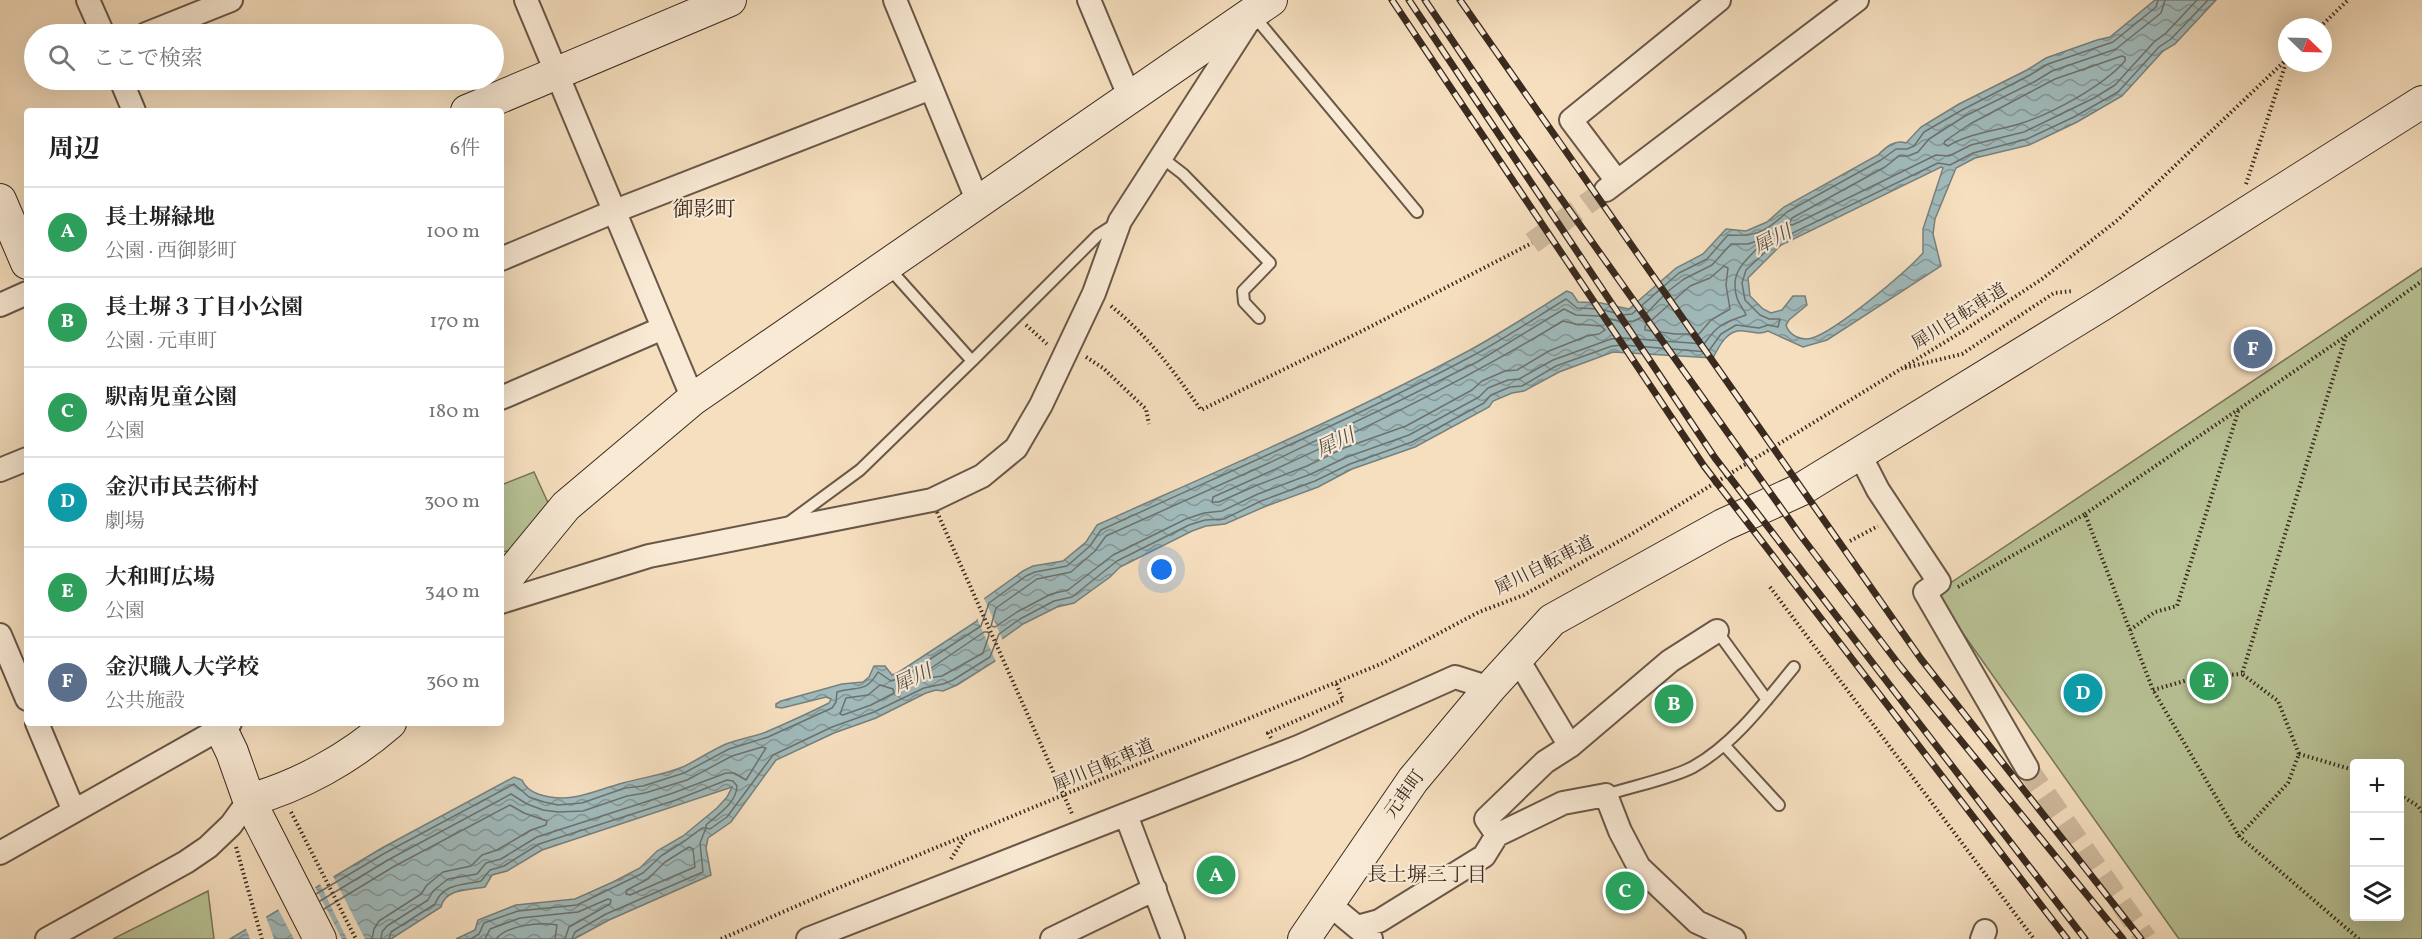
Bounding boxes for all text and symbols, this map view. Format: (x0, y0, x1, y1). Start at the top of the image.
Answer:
north arrow (2278, 18, 2332, 72)
search box (24, 24, 504, 90)
icon: search (45, 41, 78, 74)
text: ここで検索 (93, 44, 203, 75)
text: 周辺 (48, 132, 100, 168)
text: 6件 (450, 135, 480, 163)
district label: 御影町 (673, 196, 736, 225)
text: 長土塀緑地 (105, 203, 215, 234)
text: A (60, 218, 75, 246)
text: 100 m (426, 218, 480, 246)
water label: 犀川 (1749, 218, 1799, 262)
text: 公園 · 西御影町 (105, 238, 237, 266)
street label: 犀川自転車道 (1907, 278, 2012, 356)
text: 長土塀３丁目小公園 (105, 293, 303, 324)
text: B (61, 308, 74, 336)
text: 170 m (430, 308, 480, 336)
pin: F (2234, 326, 2272, 372)
text: 公園 · 元車町 (105, 328, 217, 356)
text: 駅南児童公園 (105, 383, 237, 414)
text: C (61, 398, 74, 426)
text: 180 m (428, 398, 480, 426)
text: 公園 (105, 418, 145, 446)
water label: 犀川 (1312, 422, 1362, 465)
text: 金沢市民芸術村 (105, 473, 259, 504)
text: D (60, 488, 75, 516)
text: 300 m (424, 488, 480, 516)
text: 劇場 (105, 508, 145, 536)
street label: 犀川自転車道 (1491, 531, 1598, 602)
your location (1147, 555, 1176, 584)
text: 大和町広場 (105, 563, 215, 594)
text: E (61, 578, 74, 606)
text: 340 m (424, 578, 480, 606)
text: 公園 (105, 598, 145, 626)
text: 金沢職人大学校 (105, 653, 259, 684)
water label: 犀川 (889, 658, 939, 701)
pin: E (2190, 658, 2228, 704)
text: F (62, 668, 73, 696)
text: 360 m (426, 668, 480, 696)
pin: D (2064, 670, 2102, 716)
pin: B (1654, 682, 1694, 726)
text: 公共施設 (105, 688, 185, 716)
street label: 犀川自転車道 (1049, 734, 1158, 799)
map controls (2350, 759, 2404, 921)
button: + (2350, 759, 2404, 813)
street label: 元車町 (1379, 766, 1431, 824)
button: − (2350, 813, 2404, 867)
pin: A (1196, 852, 1236, 898)
district label: 長土塀三丁目 (1367, 862, 1487, 890)
button: layers (2350, 867, 2404, 921)
pin: C (1606, 868, 1644, 914)

